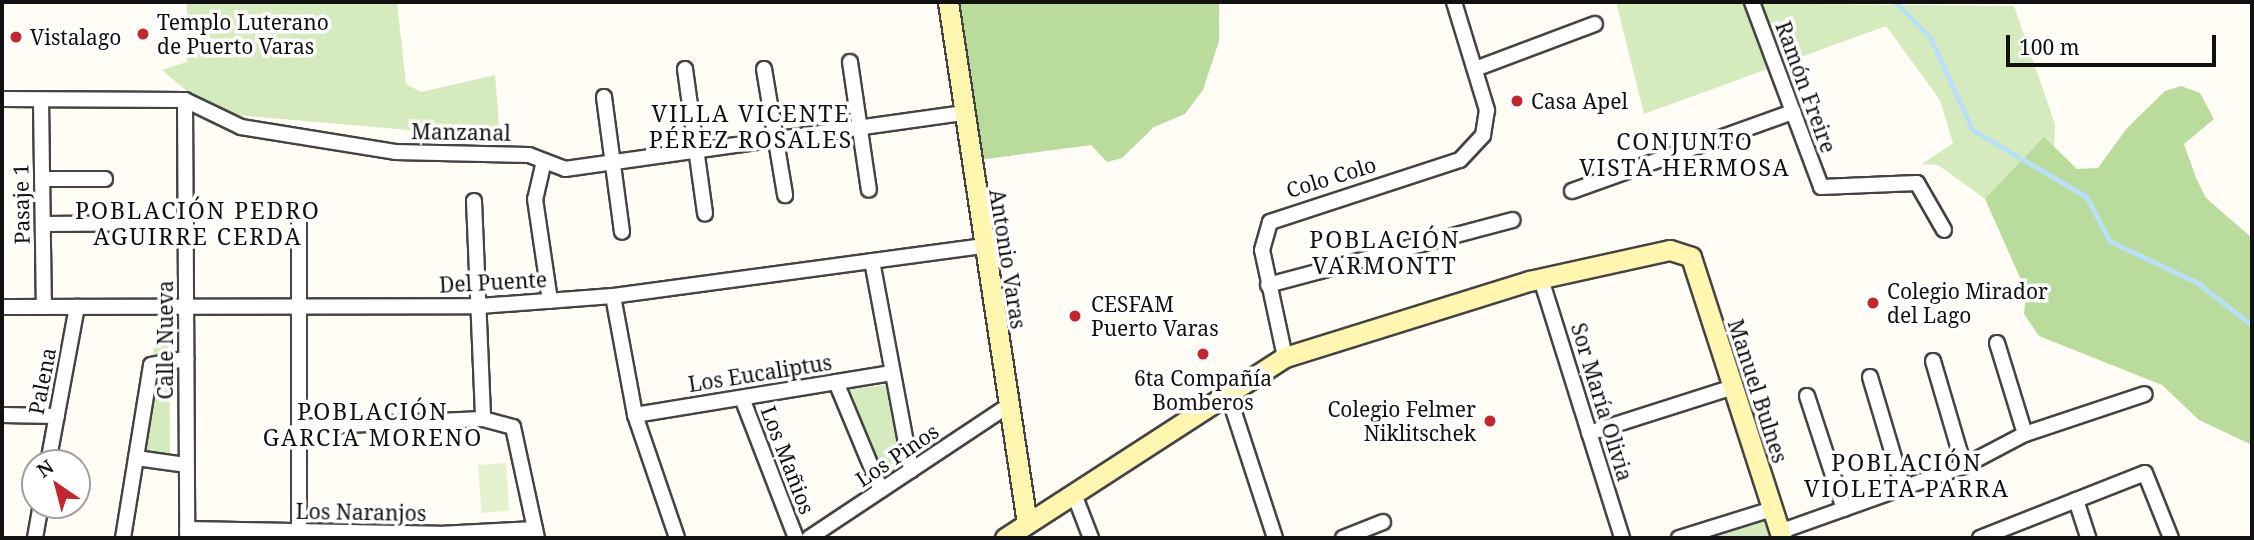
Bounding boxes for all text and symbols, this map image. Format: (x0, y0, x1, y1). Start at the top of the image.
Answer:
place label: Templo Luterano de Puerto Varas (157, 9, 329, 59)
street label: Ramón Freire (1771, 18, 1841, 156)
scale bar (2009, 21, 2219, 65)
place label: Vistalago (30, 24, 121, 50)
marker: Templo Luterano de Puerto Varas (135, 26, 151, 42)
marker: Vistalago (8, 29, 24, 45)
text: 100 m (2019, 33, 2080, 61)
place label: Casa Apel (1531, 88, 1628, 114)
marker: Casa Apel (1509, 93, 1525, 109)
district label: VILLA VICENTE PÉREZ ROSALES (650, 99, 852, 153)
street label: Manzanal (411, 119, 511, 145)
district label: CONJUNTO VISTA HERMOSA (1581, 127, 1789, 181)
street label: Colo Colo (1283, 151, 1379, 203)
street label: Pasaje 1 (8, 164, 34, 244)
street label: Antonio Varas (985, 187, 1031, 331)
district label: POBLACIÓN PEDRO AGUIRRE CERDA (77, 196, 319, 250)
district label: POBLACIÓN VARMONTT (1310, 225, 1460, 279)
street label: Del Puente (438, 267, 548, 297)
place label: Colegio Mirador del Lago (1887, 278, 2048, 328)
street label: Calle Nueva (152, 280, 178, 400)
place label: CESFAM Puerto Varas (1091, 291, 1219, 341)
marker: Colegio Mirador del Lago (1865, 295, 1881, 311)
marker: CESFAM Puerto Varas (1065, 306, 1085, 326)
street label: Manuel Bulnes (1723, 316, 1793, 466)
street label: Sor María Olivia (1566, 320, 1638, 484)
street label: Palena (23, 345, 61, 417)
marker: 6ta Compañía Bomberos (1195, 346, 1211, 362)
street label: Los Eucaliptus (686, 349, 834, 397)
place label: 6ta Compañía Bomberos (1134, 365, 1272, 415)
place label: Colegio Felmer Niklitschek (1327, 396, 1476, 446)
district label: POBLACIÓN GARCIA MORENO (264, 397, 482, 451)
street label: Los Mañios (756, 403, 820, 517)
marker: Colegio Felmer Niklitschek (1482, 413, 1498, 429)
street label: Los Pinos (851, 418, 943, 492)
district label: POBLACIÓN VIOLETA PARRA (1806, 448, 2008, 502)
north arrow (21, 449, 91, 519)
text: N (32, 453, 59, 483)
street label: Los Naranjos (295, 498, 427, 526)

